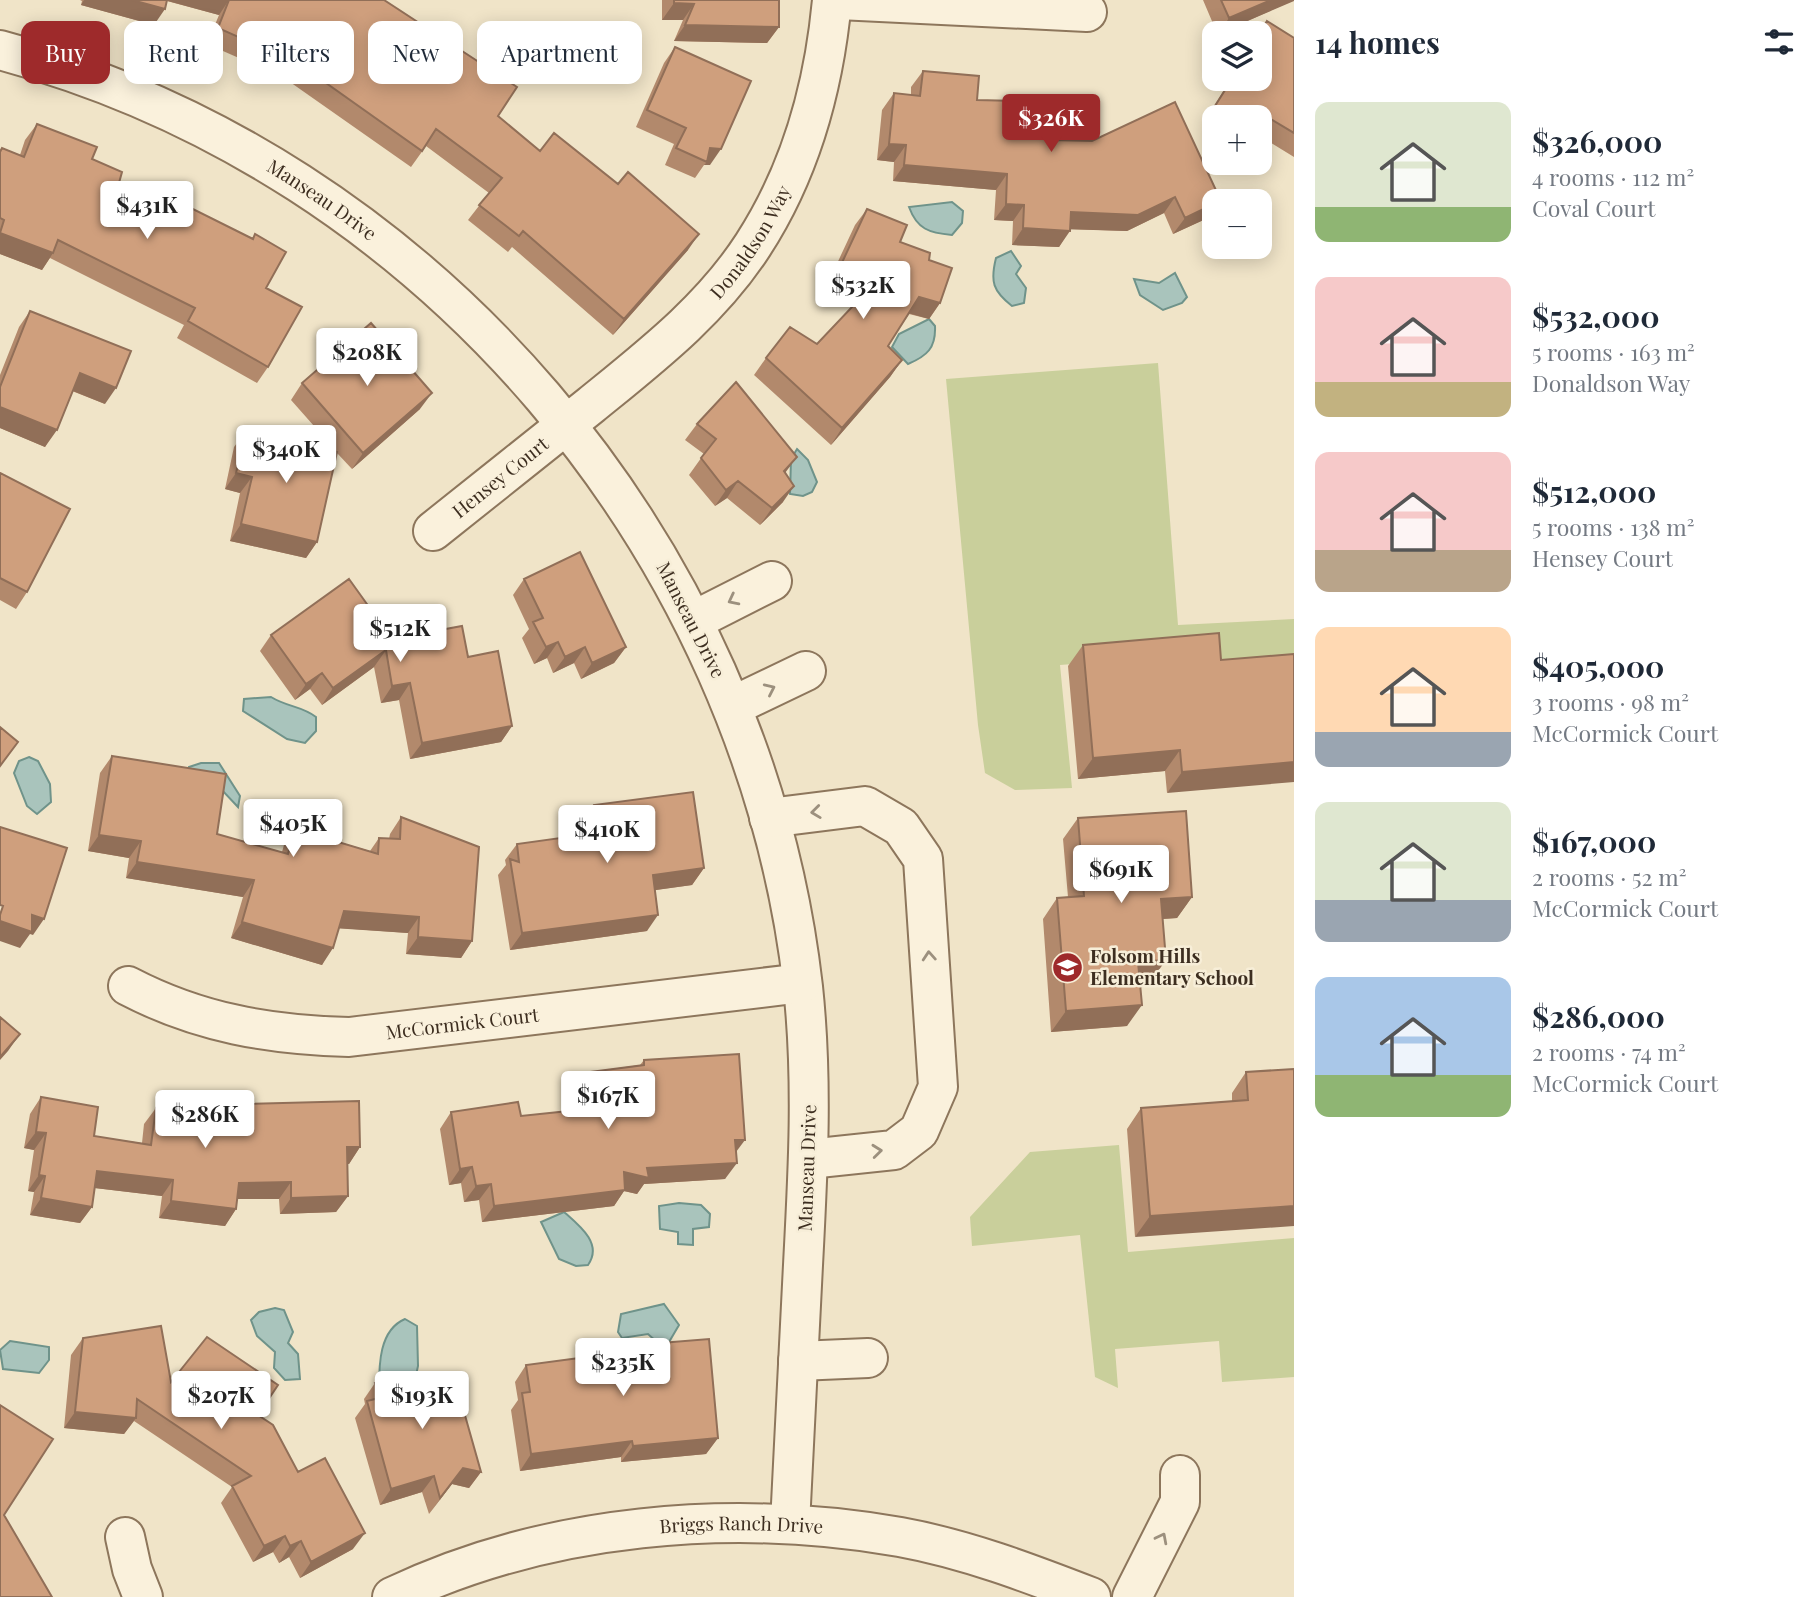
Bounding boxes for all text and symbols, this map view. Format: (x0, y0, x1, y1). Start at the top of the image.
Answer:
chip: Buy (21, 21, 110, 84)
chip: Rent (124, 21, 223, 84)
chip: Filters (237, 21, 354, 84)
chip: New (368, 21, 463, 84)
chip: Apartment (477, 21, 642, 84)
map controls (1202, 21, 1272, 259)
button: layers (1202, 21, 1272, 91)
text: 14 homes (1315, 22, 1440, 62)
icon: filters (1760, 23, 1798, 61)
pin: $326K (1002, 94, 1100, 154)
text: $326K (1018, 101, 1084, 132)
button: + (1202, 105, 1272, 175)
text: $326,000 (1532, 121, 1662, 161)
icon: home (1371, 130, 1455, 214)
street label: Manseau Drive (263, 152, 383, 246)
text: 4 rooms · 112 m² (1532, 161, 1694, 192)
street label: Donaldson Way (703, 180, 796, 304)
pin: $431K (98, 182, 196, 241)
text: $431K (116, 188, 178, 219)
button: − (1202, 189, 1272, 259)
text: Coval Court (1532, 192, 1655, 223)
pin: $532K (814, 262, 912, 321)
text: $532K (831, 268, 895, 299)
text: $532,000 (1532, 296, 1660, 336)
icon: home (1371, 305, 1455, 389)
pin: $208K (318, 328, 416, 388)
text: $208K (332, 335, 402, 366)
text: 5 rooms · 163 m² (1532, 336, 1695, 367)
text: Donaldson Way (1532, 367, 1690, 398)
pin: $340K (237, 426, 335, 485)
street label: Hensey Court (446, 430, 553, 523)
text: $340K (252, 432, 320, 463)
text: $512,000 (1532, 471, 1656, 511)
icon: home (1371, 480, 1455, 564)
text: 5 rooms · 138 m² (1532, 511, 1695, 542)
text: Hensey Court (1532, 542, 1673, 573)
street label: Manseau Drive (651, 557, 732, 682)
one-way arrow (728, 592, 741, 606)
pin: $512K (351, 604, 449, 664)
text: $512K (369, 611, 431, 642)
text: $405,000 (1532, 646, 1664, 686)
icon: home (1371, 655, 1455, 739)
one-way arrow (763, 683, 775, 697)
text: 3 rooms · 98 m² (1532, 686, 1689, 717)
text: McCormick Court (1532, 717, 1718, 748)
pin: $405K (244, 800, 342, 859)
one-way arrow (810, 804, 821, 819)
text: $405K (259, 806, 327, 837)
pin: $410K (558, 806, 656, 865)
text: $410K (574, 812, 640, 843)
text: $167,000 (1532, 821, 1656, 861)
icon: home (1371, 830, 1455, 914)
pin: $691K (1072, 846, 1170, 905)
text: $691K (1089, 852, 1153, 883)
text: 2 rooms · 52 m² (1532, 861, 1686, 892)
text: McCormick Court (1532, 892, 1718, 923)
place label: Folsom Hills Elementary School (1090, 942, 1254, 990)
one-way arrow (922, 950, 937, 961)
school or university icon: Folsom Hills Elementary School (1050, 950, 1084, 984)
text: $286,000 (1532, 996, 1665, 1036)
street label: McCormick Court (384, 1000, 540, 1045)
icon: home (1371, 1005, 1455, 1089)
text: 2 rooms · 74 m² (1532, 1036, 1686, 1067)
text: McCormick Court (1532, 1067, 1718, 1098)
pin: $167K (559, 1072, 657, 1131)
text: $167K (577, 1078, 639, 1109)
pin: $286K (156, 1090, 254, 1150)
text: $286K (171, 1097, 239, 1128)
street label: Manseau Drive (791, 1104, 821, 1232)
one-way arrow (871, 1144, 883, 1159)
pin: $235K (574, 1338, 672, 1398)
text: $235K (591, 1345, 655, 1376)
pin: $207K (172, 1372, 270, 1431)
pin: $193K (373, 1372, 471, 1431)
text: $207K (188, 1378, 254, 1409)
text: $193K (391, 1378, 453, 1409)
street label: Briggs Ranch Drive (658, 1509, 824, 1539)
one-way arrow (1153, 1532, 1167, 1545)

